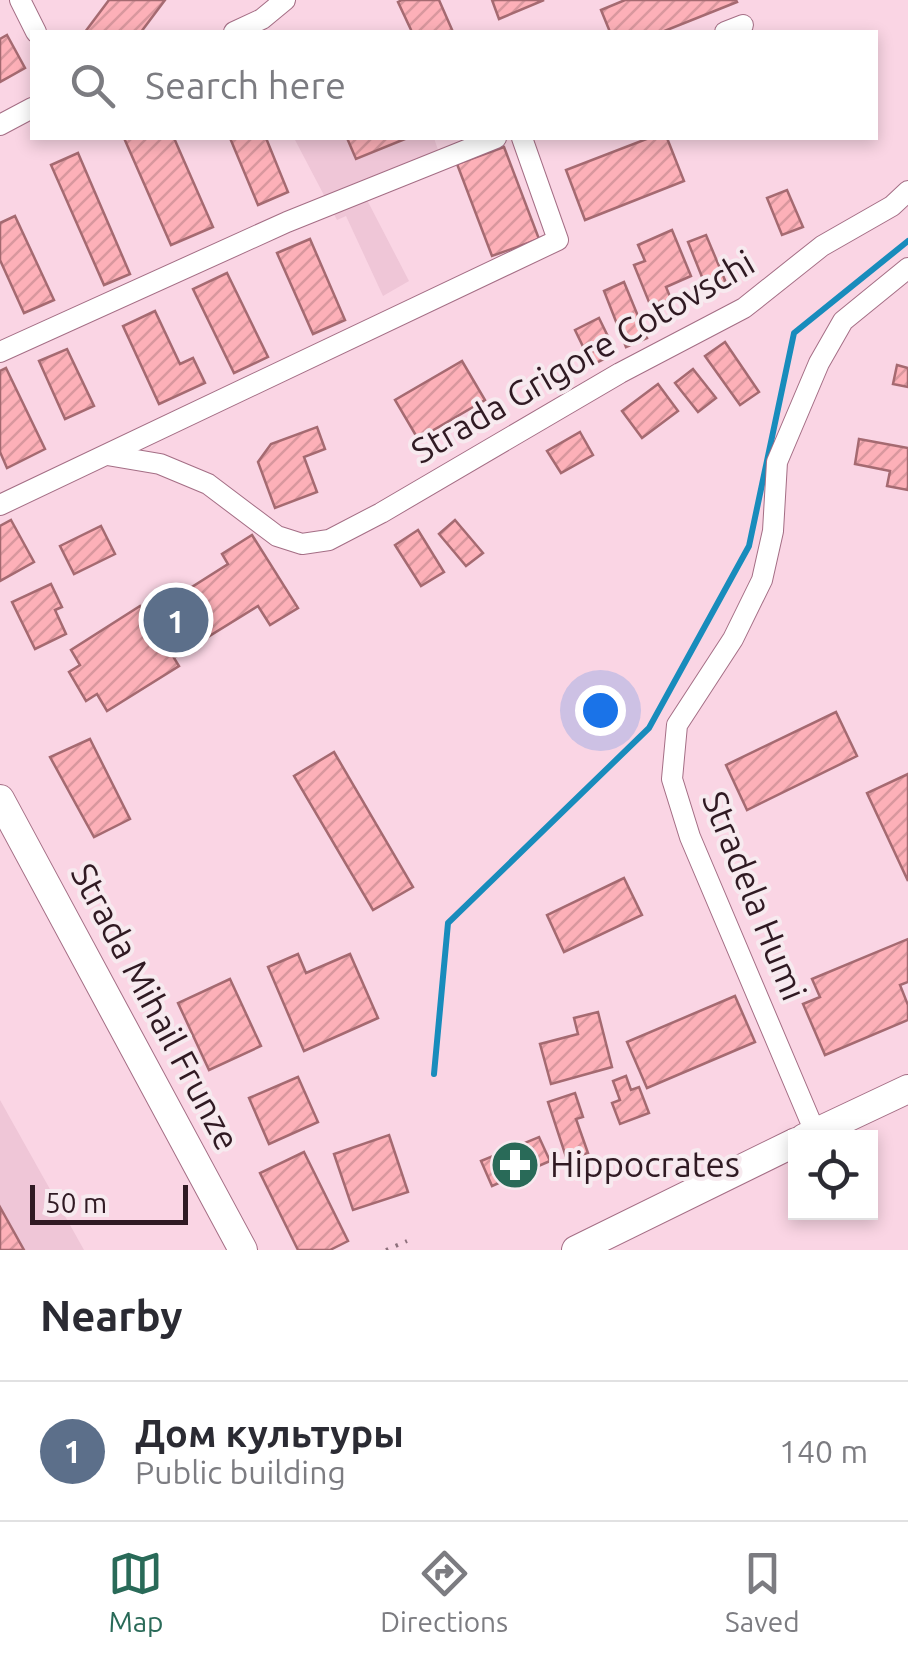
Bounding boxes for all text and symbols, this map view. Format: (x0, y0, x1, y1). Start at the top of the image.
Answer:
search box (30, 30, 878, 140)
icon: search (65, 58, 120, 113)
text: Search here (145, 64, 346, 106)
street label: Strada Grigore Cotovschi (404, 242, 761, 471)
pin: 1 (144, 582, 208, 658)
your location (575, 685, 626, 736)
street label: Stradela Humi (695, 785, 815, 1006)
street label: Strada Mihail Frunze (63, 857, 248, 1157)
map controls (788, 1130, 878, 1220)
button: locate (788, 1130, 878, 1220)
pharmacy icon: Hippocrates (489, 1139, 541, 1191)
place label: Hippocrates (550, 1144, 740, 1184)
scale bar (30, 1180, 188, 1224)
text: 50 m (45, 1187, 107, 1218)
text: Nearby (40, 1292, 183, 1339)
text: Дом культуры (135, 1412, 404, 1454)
text: 1 (63, 1433, 82, 1469)
text: 140 m (779, 1433, 868, 1469)
text: Public building (135, 1454, 346, 1490)
tab: Map (108, 1546, 164, 1637)
tab: Directions (380, 1546, 508, 1637)
tab: Saved (725, 1546, 800, 1637)

